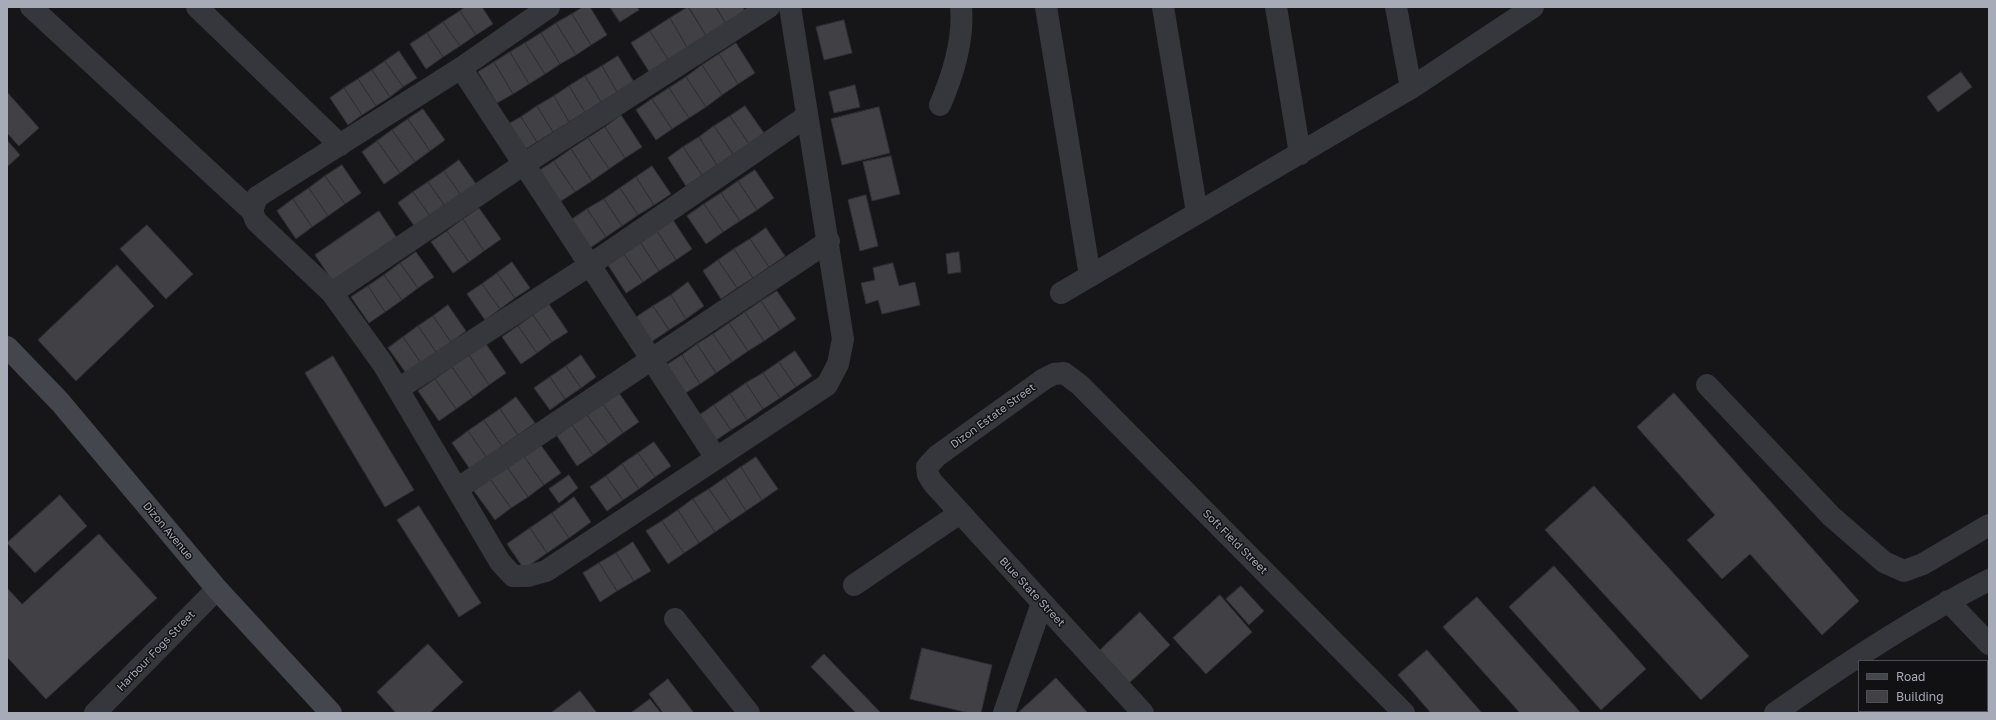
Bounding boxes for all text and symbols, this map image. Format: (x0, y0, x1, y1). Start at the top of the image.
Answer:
street label: Dizon Estate Street (948, 381, 1038, 451)
street label: Dizon Avenue (140, 499, 196, 563)
street label: Soft Field Street (1200, 507, 1270, 577)
street label: Blue State Street (996, 555, 1068, 629)
street label: Harbour Fogs Street (114, 608, 198, 694)
legend (1858, 660, 1988, 712)
text: Road (1896, 669, 1925, 684)
text: Building (1896, 689, 1944, 704)

